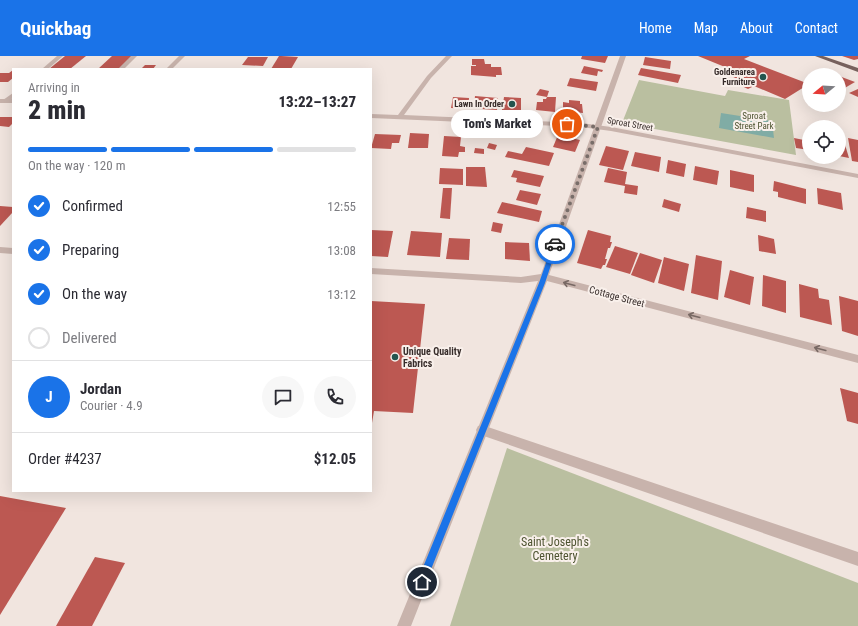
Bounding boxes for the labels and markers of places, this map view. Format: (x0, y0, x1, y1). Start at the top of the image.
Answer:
place label: Goldenarea Furniture (714, 67, 756, 87)
marker: Goldenarea Furniture (758, 72, 768, 82)
place label: Lawn In Order (454, 99, 504, 109)
marker: Lawn In Order (507, 99, 517, 109)
pin (550, 107, 584, 141)
callout: Tom's Market (451, 110, 543, 138)
place label: Unique Quality Fabrics (403, 346, 462, 369)
marker: Unique Quality Fabrics (390, 352, 400, 362)
pin (405, 565, 439, 599)

